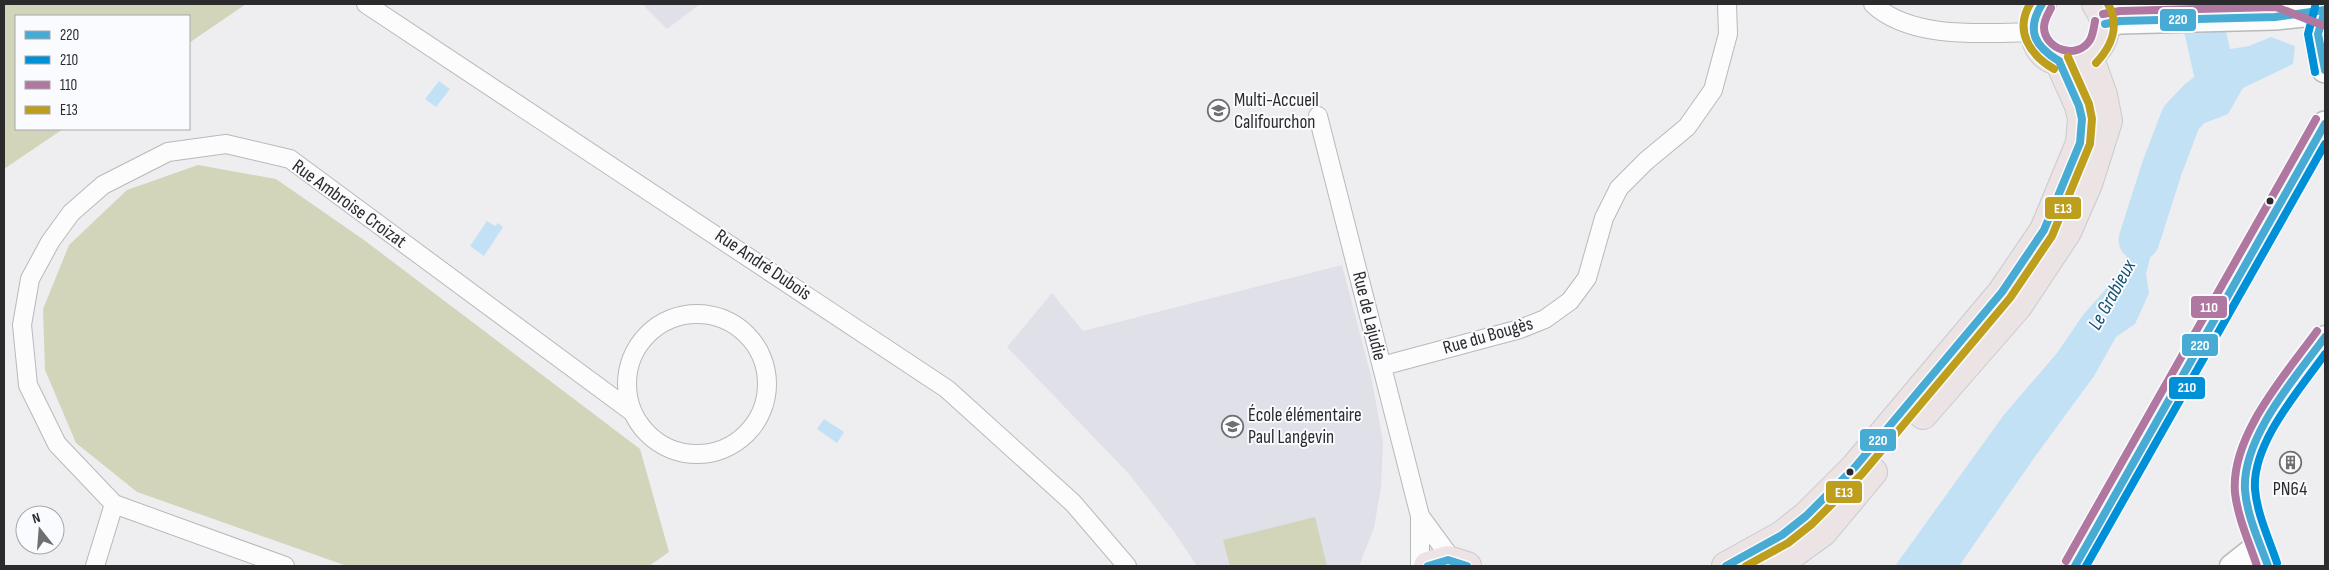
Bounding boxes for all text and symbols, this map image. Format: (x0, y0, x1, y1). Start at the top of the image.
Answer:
line badge: 220 (2159, 8, 2197, 32)
text: 220 (2169, 11, 2188, 28)
legend (15, 15, 190, 130)
text: 220 (60, 26, 79, 45)
text: 210 (60, 51, 78, 70)
text: 110 (60, 76, 77, 95)
place label: Multi-Accueil Califourchon (1234, 89, 1319, 134)
school or university icon: Multi-Accueil Califourchon (1206, 99, 1230, 123)
text: E13 (60, 101, 78, 120)
street label: Rue Ambroise Croizat (287, 155, 411, 253)
line badge: E13 (2044, 196, 2082, 220)
unlabelled marker (2265, 196, 2275, 206)
text: E13 (2054, 200, 2072, 217)
street label: Rue André Dubois (710, 224, 816, 306)
water label: Le Grabieux (2083, 255, 2141, 334)
street label: Rue de Lajudie (1347, 269, 1391, 363)
line badge: 110 (2190, 295, 2228, 319)
text: 110 (2200, 299, 2218, 316)
street label: Rue du Bougès (1440, 312, 1536, 360)
line badge: 220 (2181, 333, 2219, 357)
text: 220 (2191, 337, 2210, 354)
line badge: 210 (2168, 376, 2206, 400)
text: 210 (2178, 379, 2196, 396)
place label: École élémentaire Paul Langevin (1248, 404, 1362, 449)
school or university icon: École élémentaire Paul Langevin (1220, 414, 1244, 438)
line badge: 220 (1859, 428, 1897, 452)
text: 220 (1869, 432, 1888, 449)
building icon: PN64 (2278, 451, 2302, 475)
unlabelled marker (1845, 467, 1855, 477)
place label: PN64 (2273, 478, 2307, 501)
line badge: E13 (1825, 480, 1863, 504)
text: E13 (1835, 484, 1853, 501)
north arrow (15, 505, 65, 555)
text: N (30, 509, 42, 527)

